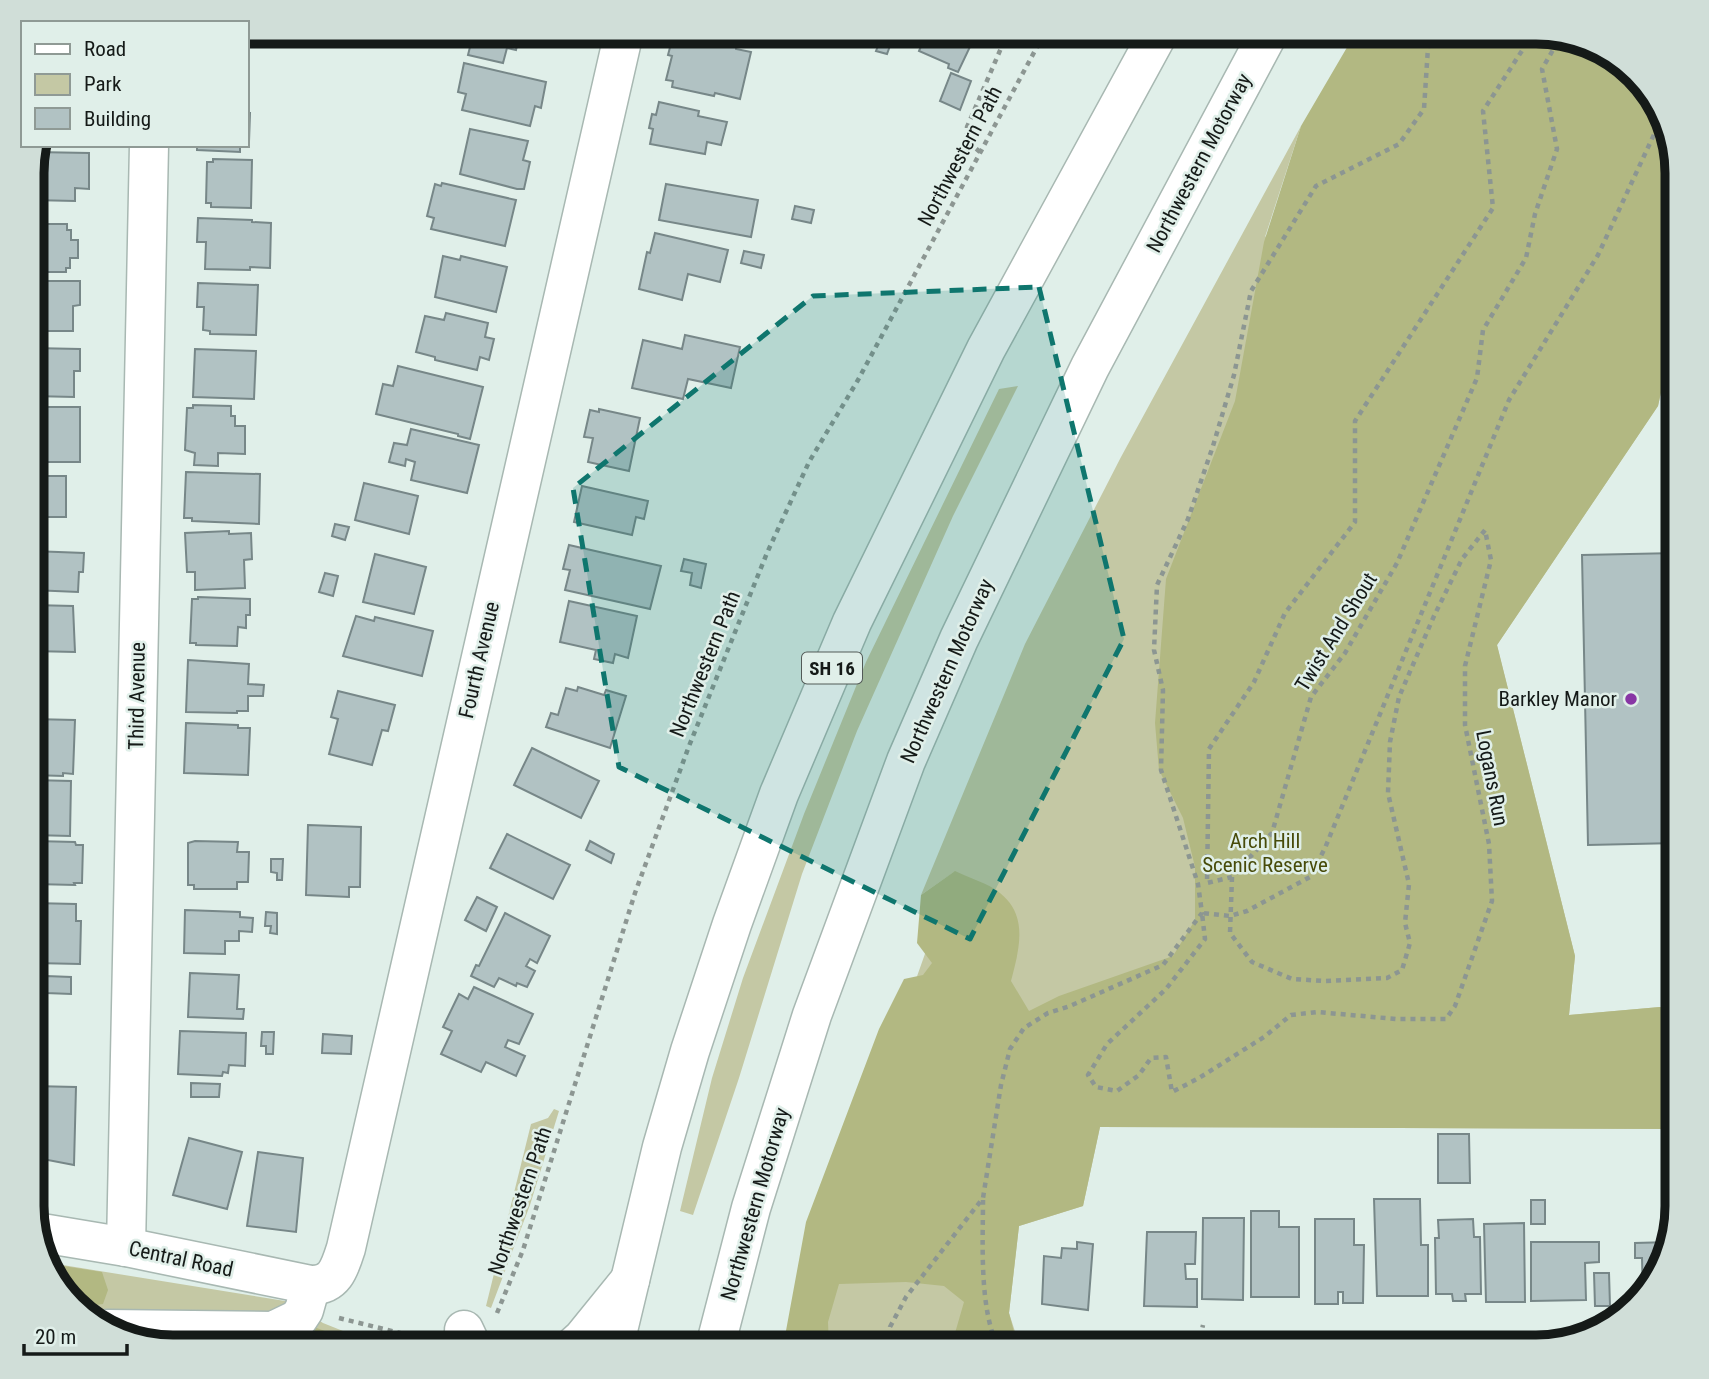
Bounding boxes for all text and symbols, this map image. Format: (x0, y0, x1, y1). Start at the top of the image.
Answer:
legend (21, 21, 248, 147)
text: Road (84, 37, 126, 61)
street label: Northwestern Motorway (1142, 69, 1256, 257)
text: Park (84, 72, 122, 96)
street label: Northwestern Path (913, 82, 1007, 230)
text: Building (84, 107, 151, 131)
street label: Twist And Shout (1290, 568, 1382, 696)
street label: Northwestern Motorway (896, 575, 999, 767)
street label: Northwestern Path (665, 588, 745, 740)
street label: Fourth Avenue (454, 599, 504, 721)
street label: Third Avenue (124, 642, 150, 750)
road number: SH 16 (802, 652, 862, 684)
place label: Barkley Manor (1498, 687, 1617, 711)
marker: Barkley Manor (1623, 691, 1639, 707)
street label: Logans Run (1471, 728, 1513, 828)
park label: Arch Hill Scenic Reserve (1202, 829, 1328, 877)
street label: Northwestern Motorway (716, 1105, 794, 1303)
street label: Northwestern Path (483, 1124, 557, 1278)
street label: Central Road (127, 1236, 235, 1282)
scale bar (24, 1312, 128, 1356)
text: 20 m (35, 1325, 76, 1349)

